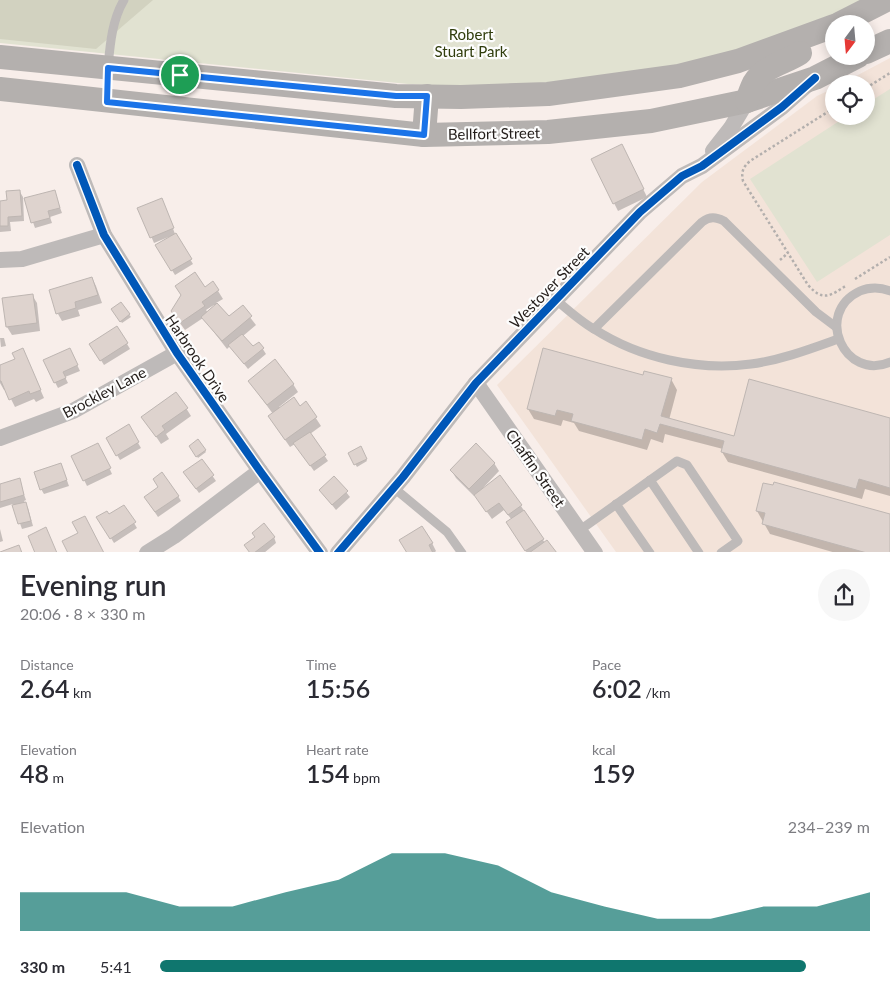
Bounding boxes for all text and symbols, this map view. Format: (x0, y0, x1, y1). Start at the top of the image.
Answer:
north arrow (825, 15, 875, 65)
map controls (825, 15, 875, 125)
park label: Robert Stuart Park (435, 25, 508, 60)
pin (159, 54, 201, 96)
icon: arrive (166, 61, 194, 89)
button: locate (825, 75, 875, 125)
street label: Bellfort Street (448, 123, 541, 143)
street label: Westover Street (505, 242, 593, 332)
street label: Harbrook Drive (162, 311, 234, 405)
street label: Brockley Lane (59, 362, 149, 422)
street label: Chaffin Street (503, 426, 570, 511)
text: Evening run (20, 568, 166, 602)
button: share (818, 569, 870, 621)
text: 20:06 · 8 × 330 m (20, 604, 145, 623)
text: Distance (20, 656, 74, 673)
text: Time (306, 656, 337, 673)
text: Pace (592, 656, 621, 673)
text: 2.64 (20, 673, 69, 703)
text: 15:56 (306, 673, 370, 703)
text: 6:02 (592, 673, 642, 703)
text: km (69, 684, 92, 701)
text: /km (642, 684, 670, 701)
text: Elevation (20, 741, 77, 758)
text: Heart rate (306, 741, 369, 758)
text: kcal (592, 741, 616, 758)
text: 48 (20, 758, 49, 788)
text: 154 (306, 758, 350, 788)
text: 159 (592, 758, 636, 788)
text: m (49, 769, 64, 786)
text: bpm (350, 769, 380, 786)
text: Elevation (20, 817, 85, 836)
text: 234–239 m (788, 817, 870, 836)
text: 330 m (20, 957, 65, 976)
text: 5:41 (100, 957, 132, 976)

